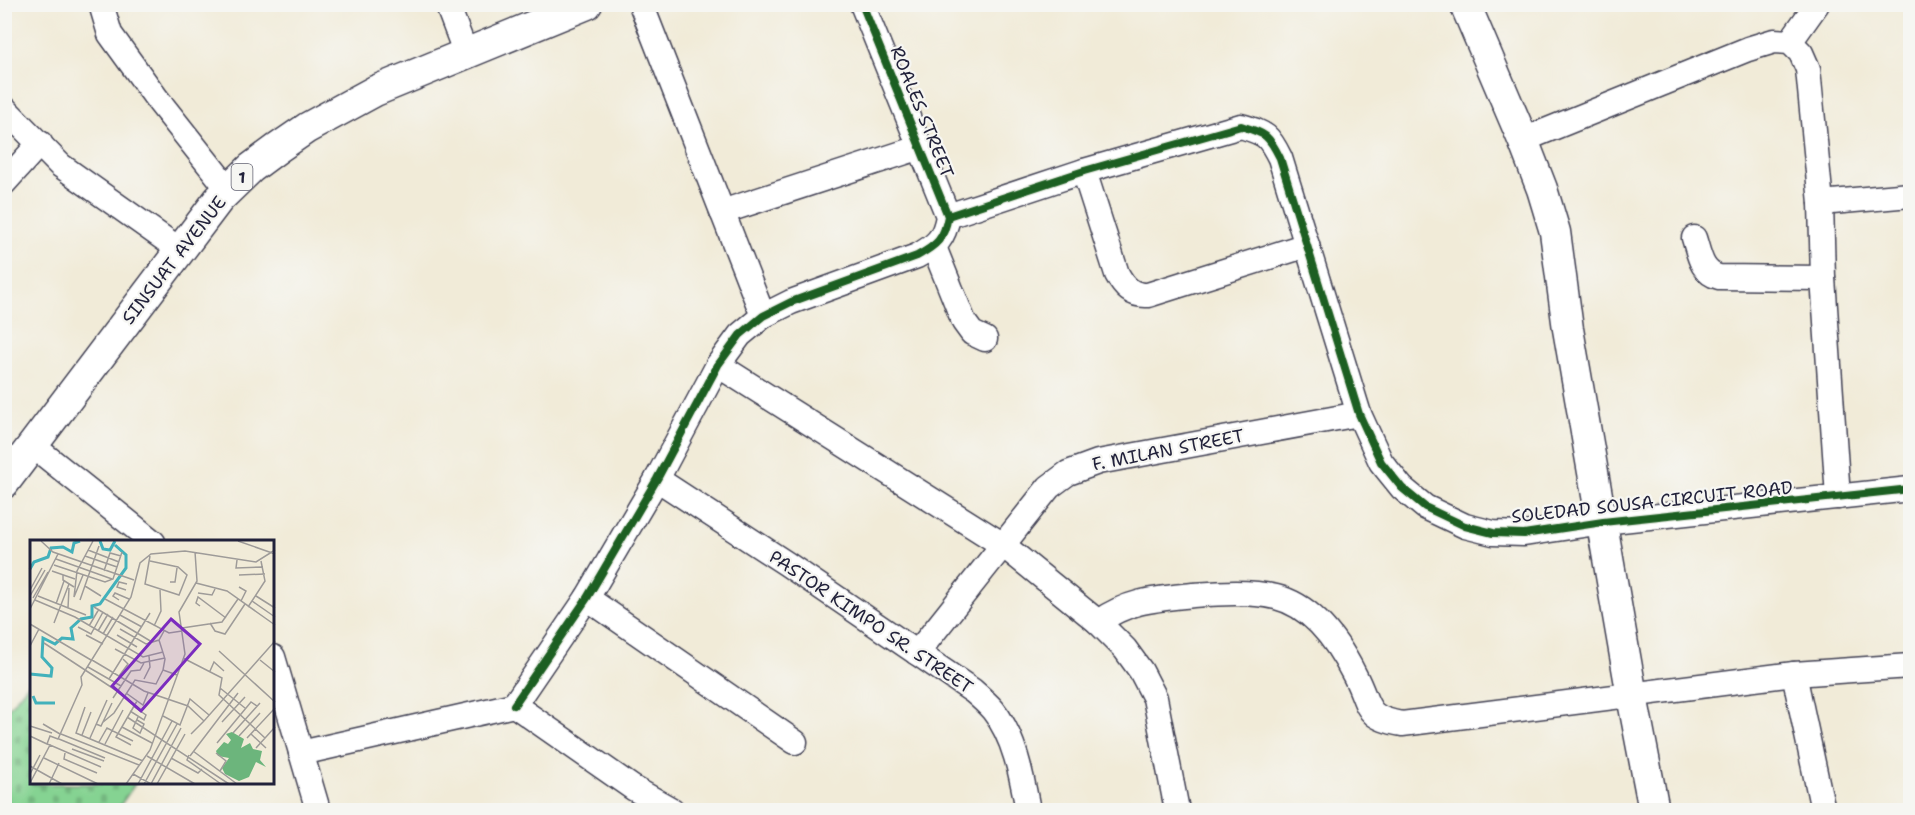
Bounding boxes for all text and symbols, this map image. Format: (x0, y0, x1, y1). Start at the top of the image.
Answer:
street label: ROALES STREET (885, 42, 959, 182)
road number: 1 (232, 164, 252, 190)
street label: SINSUAT AVENUE (116, 191, 232, 329)
street label: F. MILAN STREET (1090, 424, 1246, 476)
street label: SOLEDAD SOUSA CIRCUIT ROAD (1510, 475, 1794, 529)
inset map (30, 540, 274, 785)
street label: PASTOR KIMPO SR. STREET (764, 545, 978, 699)

